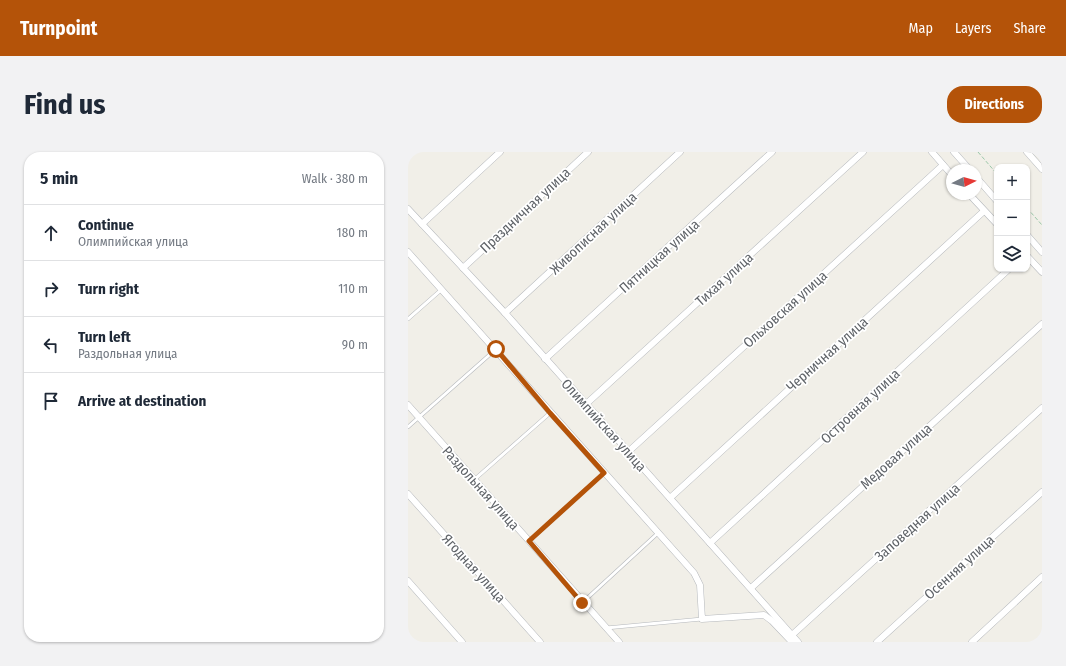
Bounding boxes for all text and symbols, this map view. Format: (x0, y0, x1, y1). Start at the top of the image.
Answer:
text: Turnpoint (20, 17, 97, 40)
text: Map (909, 20, 933, 37)
text: Layers (955, 20, 991, 37)
text: Share (1013, 20, 1046, 37)
button: Directions (947, 86, 1042, 123)
text: Find us (24, 88, 106, 121)
street label: Праздничная улица (477, 164, 574, 257)
north arrow (946, 164, 982, 200)
map controls (994, 164, 1030, 272)
button: + (994, 164, 1030, 200)
text: 5 min (40, 168, 78, 189)
text: Walk · 380 m (302, 171, 368, 186)
street label: Живописная улица (546, 189, 640, 278)
button: − (994, 200, 1030, 236)
text: Continue (78, 216, 134, 234)
street label: Пятницкая улица (616, 216, 703, 297)
icon: ahead (40, 222, 62, 244)
text: 180 m (337, 225, 368, 240)
text: Олимпийская улица (78, 234, 188, 249)
button: layers (994, 236, 1030, 272)
street label: Тихая улица (692, 249, 757, 310)
street label: Ольховская улица (740, 267, 831, 352)
icon: right (40, 278, 62, 300)
text: Turn right (78, 280, 139, 298)
text: 110 m (338, 281, 368, 296)
street label: Черничная улица (783, 313, 872, 395)
text: Turn left (78, 328, 131, 346)
icon: left (40, 334, 62, 356)
text: 90 m (342, 337, 368, 352)
route start (487, 340, 505, 358)
text: Раздольная улица (78, 346, 177, 361)
street label: Островная улица (817, 365, 904, 447)
street label: Олимпийская улица (558, 375, 650, 475)
icon: arrive (40, 390, 62, 412)
text: Arrive at destination (78, 392, 206, 410)
street label: Медовая улица (857, 420, 936, 493)
street label: Раздольная улица (438, 443, 523, 534)
street label: Заповедная улица (871, 480, 964, 565)
street label: Ягодная улица (438, 530, 509, 606)
street label: Осенняя улица (921, 531, 998, 603)
route end (573, 594, 591, 612)

